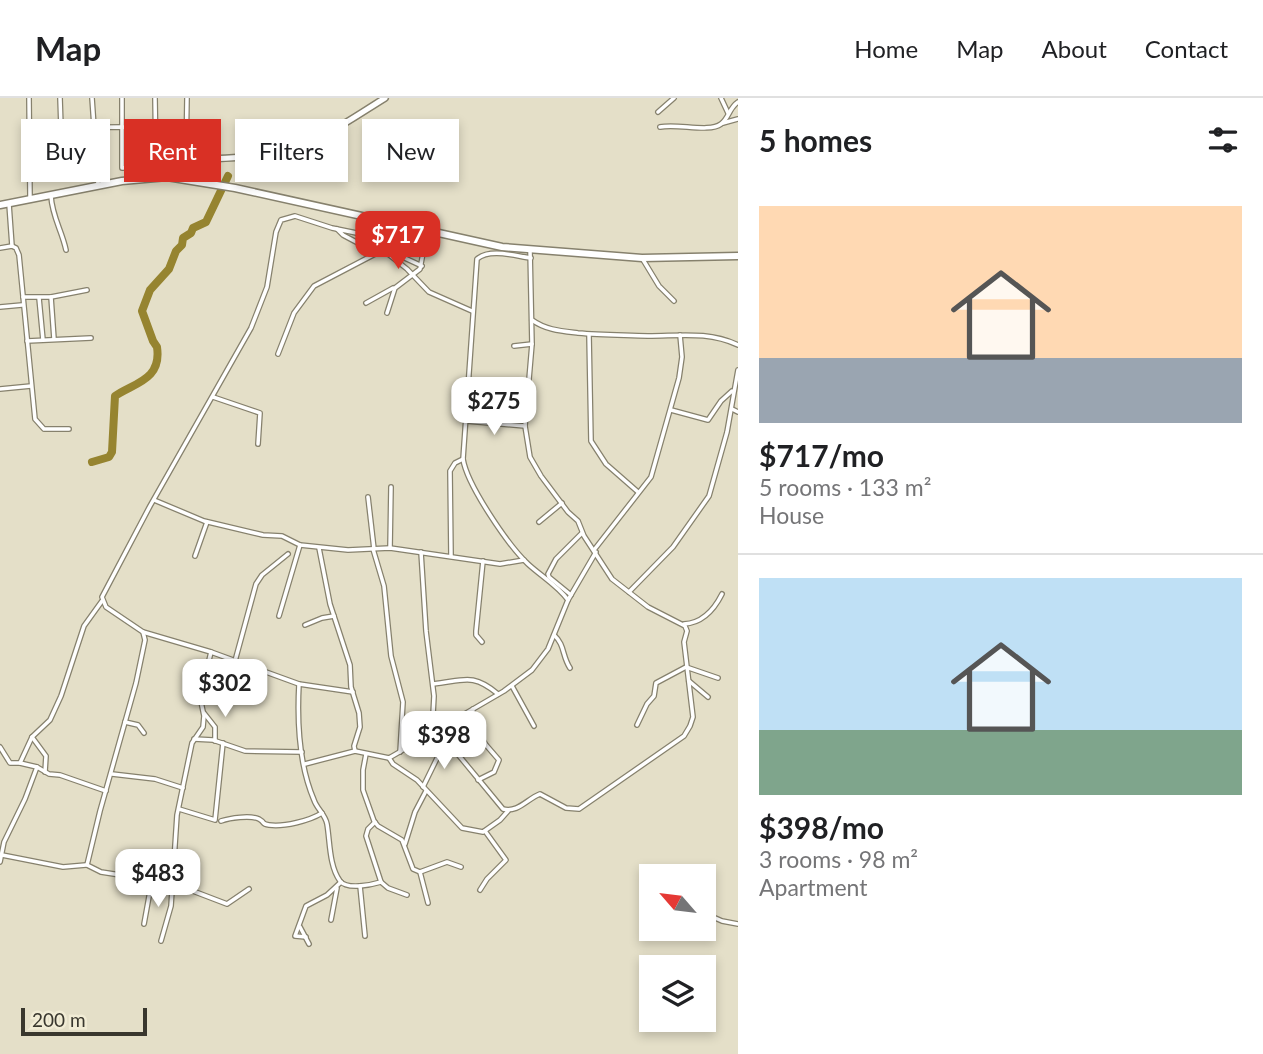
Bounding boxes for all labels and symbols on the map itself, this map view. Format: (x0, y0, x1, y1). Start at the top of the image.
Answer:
pin: $717 (357, 212, 439, 271)
pin: $275 (453, 378, 535, 437)
pin: $302 (184, 660, 266, 719)
pin: $398 (403, 712, 485, 771)
pin: $483 (117, 850, 199, 909)
north arrow (639, 864, 716, 942)
scale bar (21, 1005, 147, 1037)

